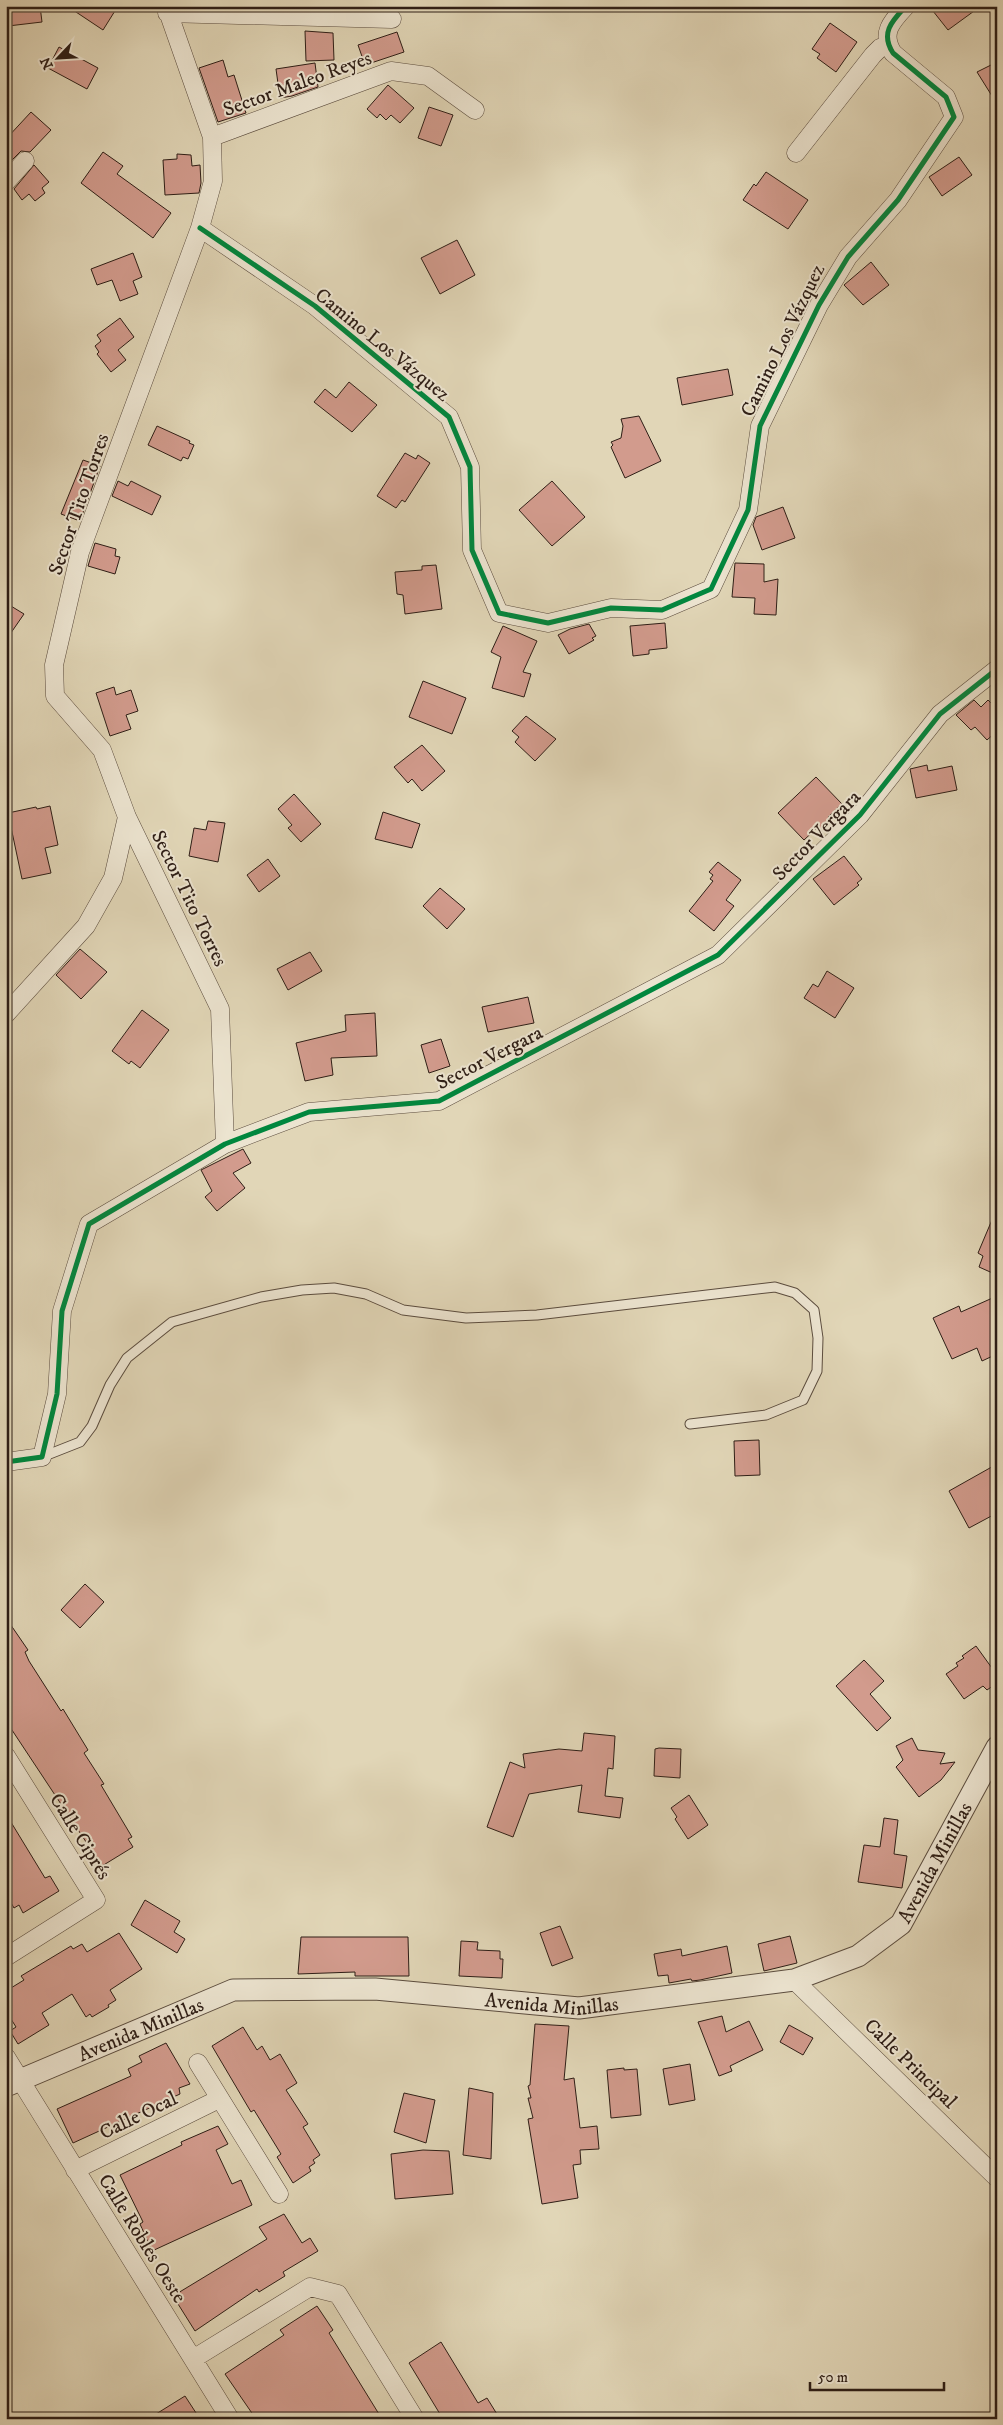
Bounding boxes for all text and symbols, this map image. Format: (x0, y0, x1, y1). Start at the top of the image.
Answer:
north arrow (32, 32, 82, 82)
street label: Sector Maleo Reyes (220, 46, 375, 123)
text: N (36, 54, 58, 72)
street label: Camino Los Vázquez (736, 260, 831, 421)
street label: Camino Los Vázquez (309, 283, 455, 407)
street label: Sector Tito Torres (43, 430, 115, 579)
street label: Sector Vergara (768, 785, 867, 887)
street label: Sector Tito Torres (145, 827, 233, 971)
street label: Sector Vergara (432, 1020, 548, 1096)
street label: Calle Ciprés (43, 1789, 116, 1885)
street label: Avenida Minillas (893, 1798, 979, 1928)
street label: Avenida Minillas (484, 1988, 620, 2022)
street label: Avenida Minillas (74, 1993, 208, 2068)
street label: Calle Principal (858, 2014, 962, 2114)
street label: Calle Ocal (96, 2087, 182, 2146)
street label: Calle Robles Oeste (92, 2170, 191, 2308)
scale bar (810, 2360, 944, 2392)
text: 50 m (818, 2368, 848, 2387)

